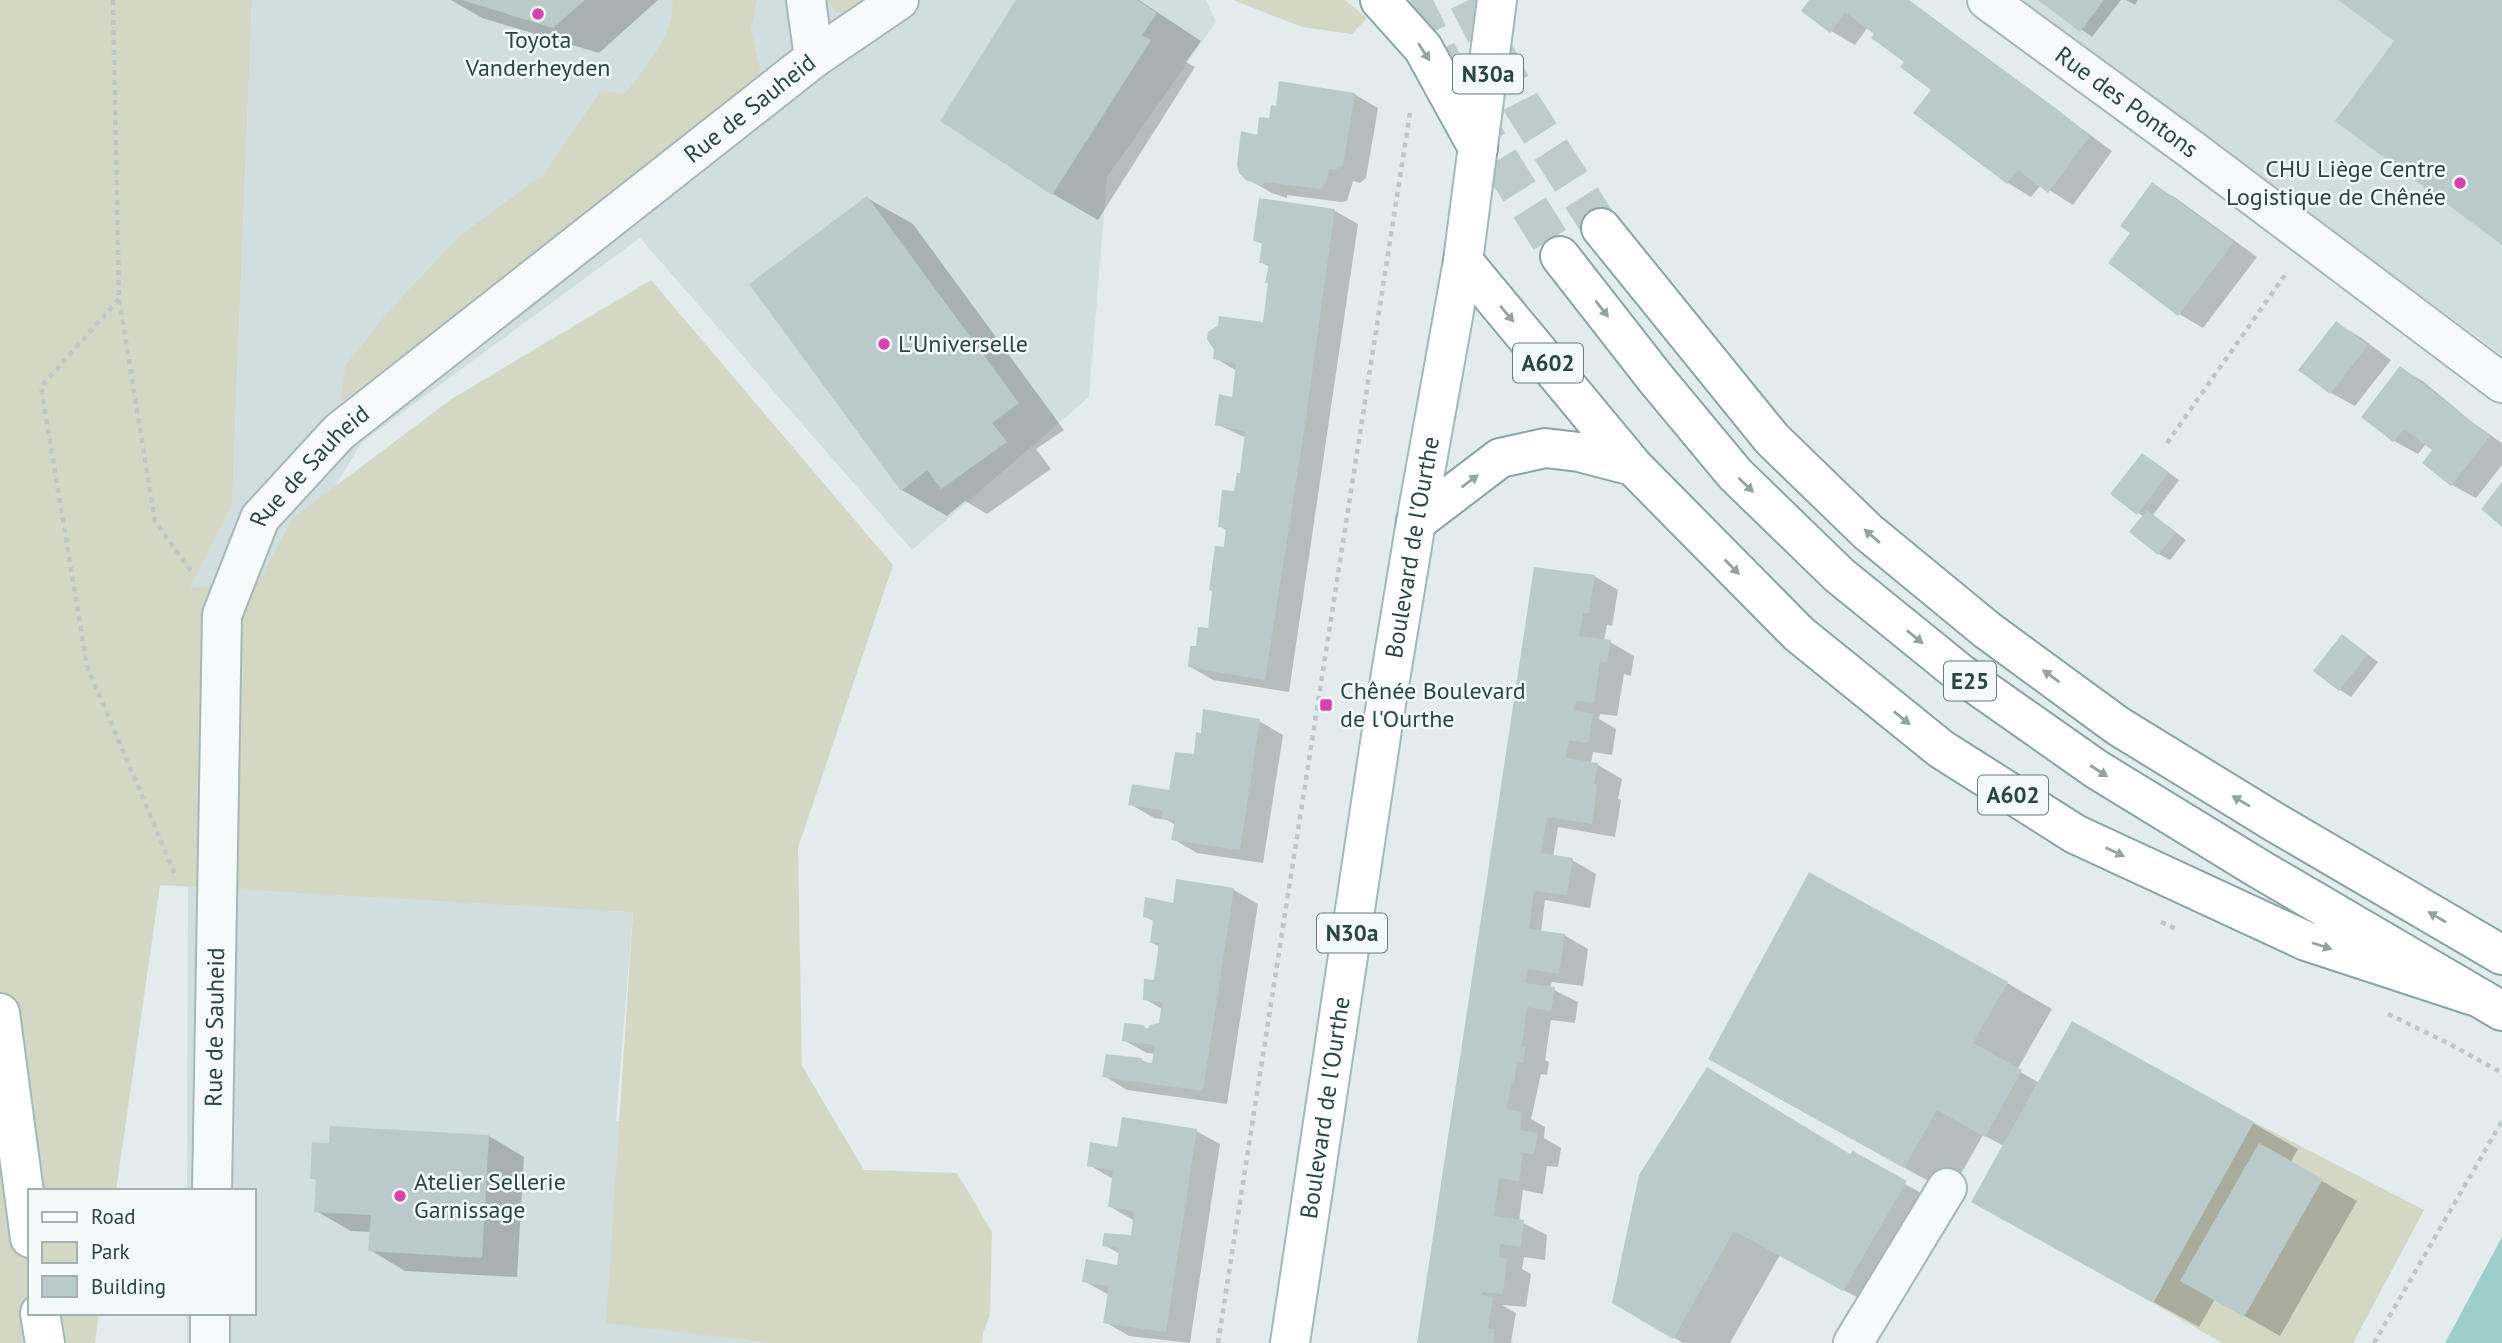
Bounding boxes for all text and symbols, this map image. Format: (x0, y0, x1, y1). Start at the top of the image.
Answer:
marker: Toyota Vanderheyden (530, 6, 546, 22)
place label: Toyota Vanderheyden (465, 24, 610, 83)
street label: Rue des Pontons (2049, 39, 2205, 164)
one-way arrow (1418, 42, 1431, 62)
street label: Rue de Sauheid (677, 47, 822, 170)
road number: N30a (1453, 54, 1523, 94)
place label: CHU Liège Centre Logistique de Chênée (2226, 153, 2446, 212)
marker: CHU Liège Centre Logistique de Chênée (2452, 175, 2468, 191)
one-way arrow (1594, 300, 1609, 318)
one-way arrow (1499, 305, 1514, 322)
place label: L'Universelle (898, 328, 1028, 359)
marker: L'Universelle (876, 336, 892, 352)
road number: A602 (1513, 344, 1583, 382)
street label: Rue de Sauheid (242, 398, 376, 531)
street label: Boulevard de l'Ourthe (1378, 434, 1446, 660)
one-way arrow (1461, 474, 1479, 488)
one-way arrow (1738, 476, 1755, 493)
one-way arrow (1864, 529, 1881, 544)
one-way arrow (1724, 558, 1740, 575)
one-way arrow (1906, 629, 1923, 644)
road number: E25 (1944, 662, 1996, 701)
one-way arrow (2042, 670, 2060, 684)
place label: Chênée Boulevard de l'Ourthe (1340, 675, 1526, 734)
marker: Chênée Boulevard de l'Ourthe (1318, 697, 1334, 713)
one-way arrow (1893, 710, 1911, 725)
one-way arrow (2089, 764, 2109, 777)
road number: A602 (1978, 776, 2048, 814)
one-way arrow (2232, 795, 2251, 808)
one-way arrow (2105, 846, 2125, 858)
one-way arrow (2427, 911, 2446, 923)
road number: N30a (1317, 914, 1387, 952)
one-way arrow (2311, 941, 2332, 952)
street label: Rue de Sauheid (197, 947, 231, 1107)
street label: Boulevard de l'Ourthe (1293, 994, 1357, 1221)
place label: Atelier Sellerie Garnissage (414, 1166, 566, 1225)
marker: Atelier Sellerie Garnissage (392, 1188, 408, 1204)
legend (28, 1189, 256, 1315)
text: Road (91, 1203, 135, 1230)
text: Park (91, 1238, 130, 1265)
text: Building (91, 1273, 166, 1300)

